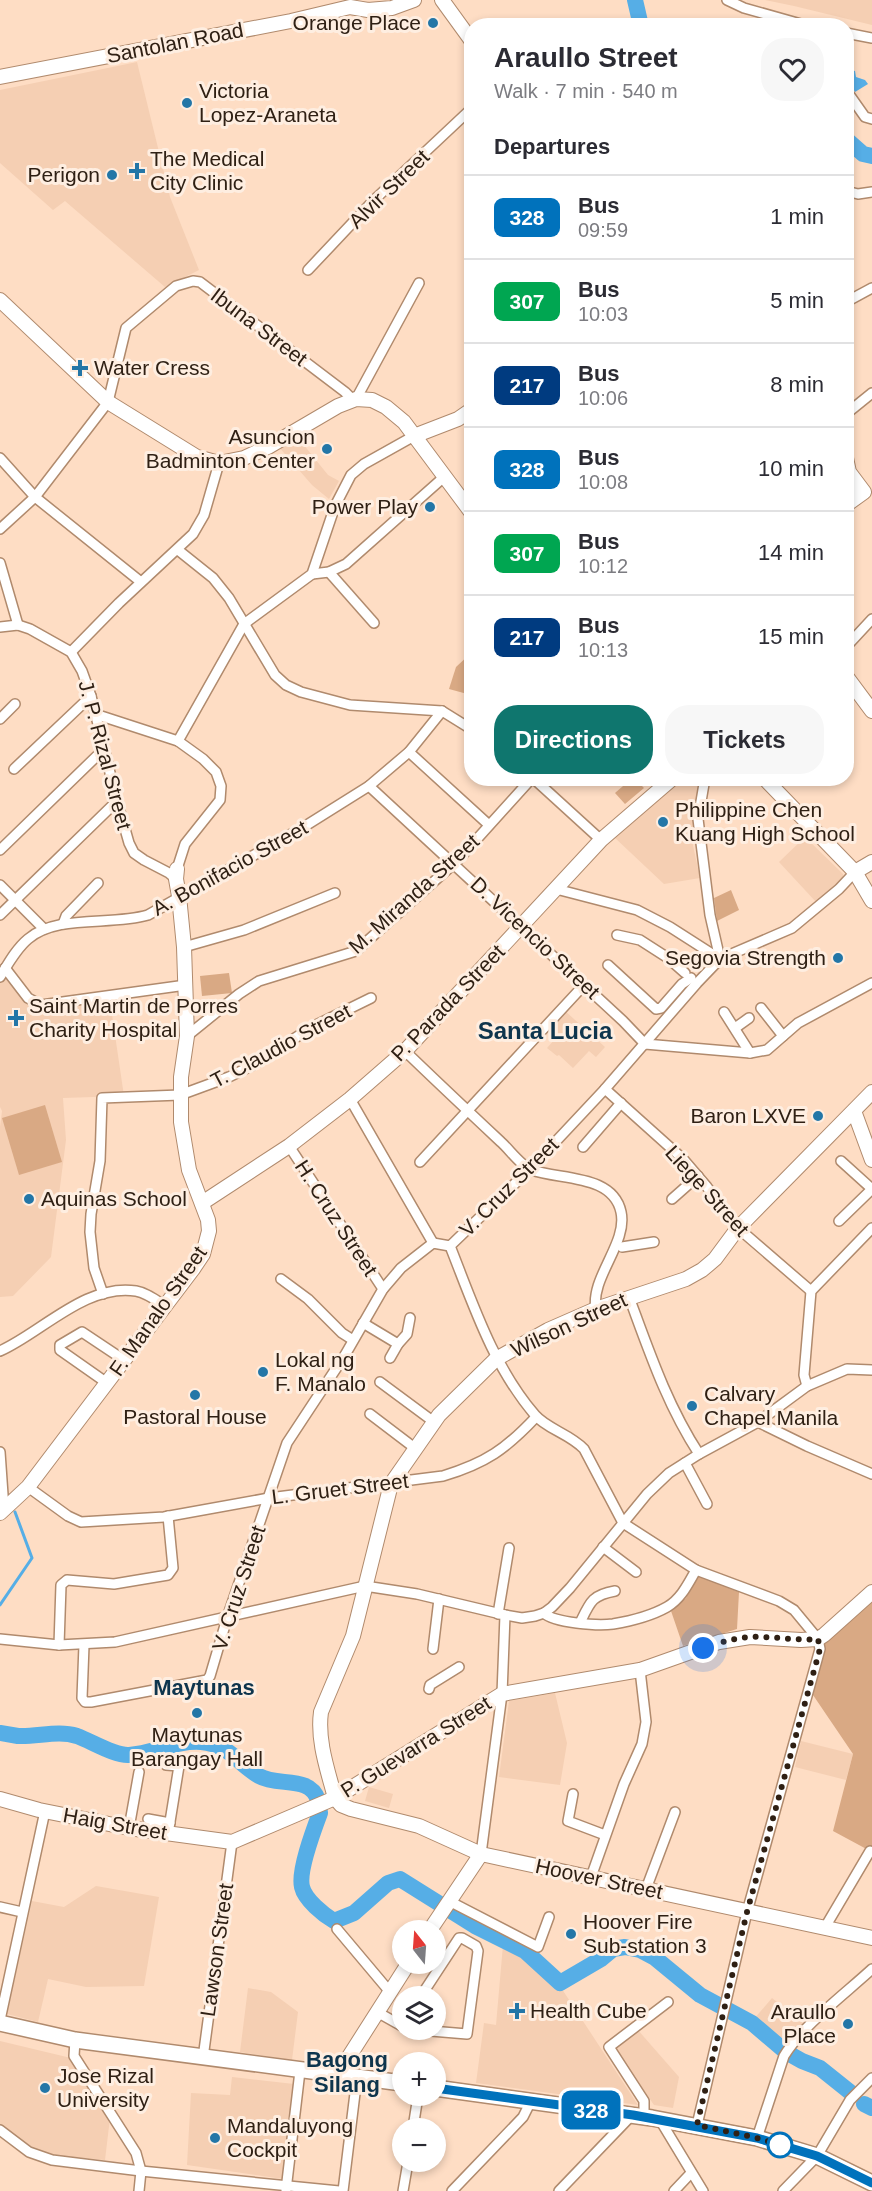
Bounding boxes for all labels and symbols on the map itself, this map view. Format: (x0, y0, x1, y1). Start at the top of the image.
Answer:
place label: Orange Place (293, 11, 421, 34)
marker: Orange Place (426, 16, 440, 30)
street label: Santolan Road (105, 18, 245, 67)
place label: Victoria Lopez-Araneta (199, 79, 337, 126)
marker: Victoria Lopez-Araneta (180, 96, 194, 110)
street label: Alvir Street (344, 145, 434, 233)
place label: The Medical City Clinic (150, 147, 264, 194)
marker: The Medical City Clinic (128, 162, 146, 180)
place label: Perigon (28, 163, 100, 186)
marker: Perigon (105, 168, 119, 182)
street label: Ibuna Street (207, 283, 312, 370)
place label: Water Cress (94, 356, 210, 379)
marker: Water Cress (71, 359, 89, 377)
place label: Asuncion Badminton Center (146, 425, 315, 472)
marker: Asuncion Badminton Center (320, 442, 334, 456)
place label: Power Play (312, 495, 418, 518)
marker: Power Play (423, 500, 437, 514)
street label: J. P. Rizal Street (74, 678, 137, 832)
place label: Philippine Chen Kuang High School (675, 798, 855, 845)
street label: A. Bonifacio Street (148, 815, 312, 920)
marker: Philippine Chen Kuang High School (656, 815, 670, 829)
street label: M. Miranda Street (344, 829, 483, 958)
street label: D. Vicencio Street (466, 872, 605, 1003)
street label: P. Parada Street (386, 940, 509, 1066)
place label: Segovia Strength (665, 946, 826, 969)
marker: Segovia Strength (831, 951, 845, 965)
place label: Saint Martin de Porres Charity Hospital (29, 994, 238, 1041)
street label: T. Claudio Street (207, 999, 355, 1092)
marker: Saint Martin de Porres Charity Hospital (7, 1009, 25, 1027)
district label: Santa Lucia (478, 1017, 613, 1044)
place label: Baron LXVE (690, 1104, 806, 1127)
marker: Baron LXVE (811, 1109, 825, 1123)
street label: V. Cruz Street (455, 1132, 563, 1241)
street label: Liege Street (661, 1141, 754, 1241)
street label: H. Cruz Street (291, 1156, 382, 1280)
place label: Aquinas School (41, 1187, 187, 1210)
marker: Aquinas School (22, 1192, 36, 1206)
street label: F. Manalo Street (104, 1241, 211, 1380)
street label: Wilson Street (507, 1288, 630, 1361)
place label: Lokal ng F. Manalo (275, 1348, 366, 1395)
marker: Lokal ng F. Manalo (256, 1365, 270, 1379)
place label: Calvary Chapel Manila (704, 1382, 839, 1429)
marker: Pastoral House (188, 1388, 202, 1402)
marker: Calvary Chapel Manila (685, 1399, 699, 1413)
place label: Pastoral House (123, 1405, 267, 1428)
street label: L. Gruet Street (270, 1469, 410, 1508)
street label: V. Cruz Street (208, 1522, 270, 1653)
your location (688, 1633, 718, 1663)
district label: Maytunas (153, 1675, 255, 1700)
street label: P. Guevarra Street (337, 1691, 495, 1802)
marker: Maytunas Barangay Hall (190, 1706, 204, 1720)
place label: Maytunas Barangay Hall (131, 1723, 263, 1770)
street label: Haig Street (61, 1803, 169, 1844)
street label: Hoover Street (533, 1854, 665, 1903)
street label: Lawson Street (196, 1882, 237, 2018)
place label: Hoover Fire Sub-station 3 (583, 1910, 707, 1957)
north arrow (392, 1920, 446, 1974)
marker: Hoover Fire Sub-station 3 (564, 1927, 578, 1941)
place label: Health Cube (530, 1999, 647, 2022)
place label: Araullo Place (771, 2000, 836, 2047)
marker: Health Cube (508, 2002, 526, 2020)
marker: Araullo Place (841, 2017, 855, 2031)
district label: Bagong Silang (306, 2047, 388, 2097)
place label: Jose Rizal University (57, 2064, 154, 2111)
marker: Jose Rizal University (38, 2081, 52, 2095)
line badge: 328 (556, 2090, 626, 2130)
place label: Mandaluyong Cockpit (227, 2114, 353, 2161)
marker: Mandaluyong Cockpit (208, 2131, 222, 2145)
unlabelled marker (767, 2132, 793, 2158)

